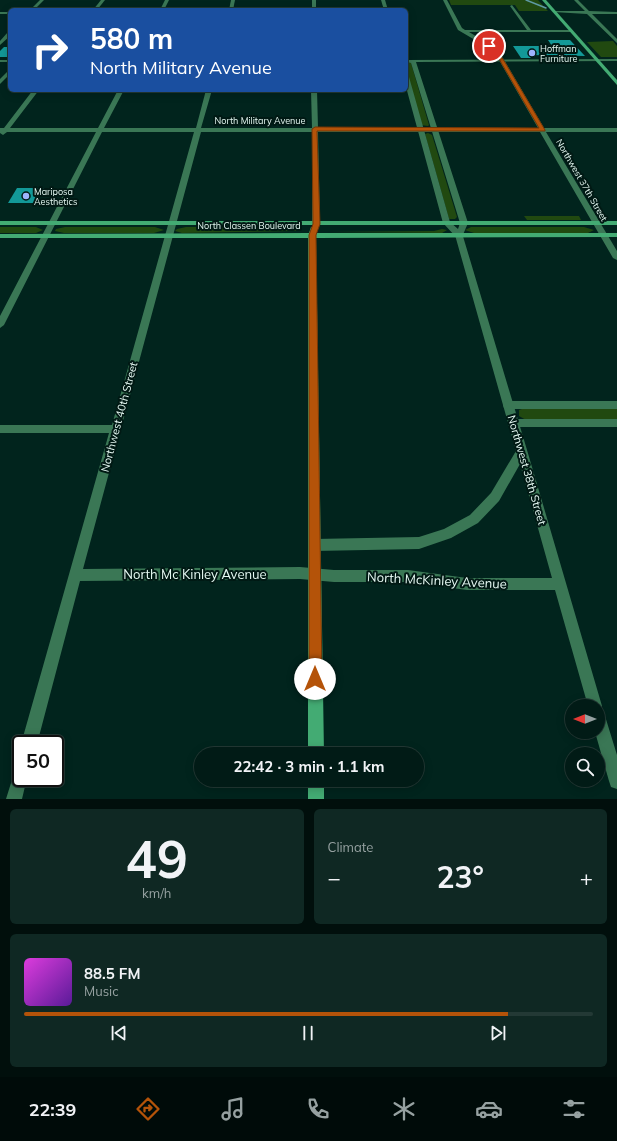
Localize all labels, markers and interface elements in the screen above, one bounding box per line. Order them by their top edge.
text: 580 m [90,21,173,56]
icon: right [24,24,76,76]
pin [472,29,506,63]
icon: arrive [478,35,500,57]
place label: Hoffman Furniture [540,43,577,64]
marker: Hoffman Furniture [527,48,537,58]
text: North Military Avenue [90,56,272,79]
street label: North Military Avenue [215,115,306,127]
street label: Northwest 37th Street [554,137,610,223]
place label: Mariposa Aesthetics [34,186,77,207]
marker: Mariposa Aesthetics [21,191,31,201]
street label: North Classen Boulevard [197,220,301,231]
street label: Northwest 40th Street [98,360,140,474]
street label: Northwest 38th Street [505,414,549,527]
street label: North Mc Kinley Avenue [123,566,267,582]
street label: North McKinley Avenue [367,568,507,592]
position arrow [294,658,336,700]
north arrow [565,699,605,739]
map controls [565,699,605,787]
speed limit sign: 50 [12,735,64,787]
button: search [565,747,605,787]
text: 22:42 · 3 min · 1.1 km [234,757,384,776]
text: 49 [126,826,188,891]
text: Climate [328,839,373,855]
text: 23° [437,858,484,896]
text: − [328,864,341,892]
text: + [580,864,593,892]
text: km/h [142,885,171,901]
text: 88.5 FM [84,964,140,983]
text: Music [84,983,119,999]
icon: previous [108,1022,130,1044]
icon: pause [297,1022,319,1044]
icon: next [487,1022,509,1044]
icon: directions [134,1095,162,1123]
icon: music [219,1095,247,1123]
icon: phone [304,1095,332,1123]
icon: climate [390,1095,418,1123]
icon: car [475,1095,503,1123]
icon: filters [560,1095,588,1123]
text: 22:39 [29,1098,76,1121]

